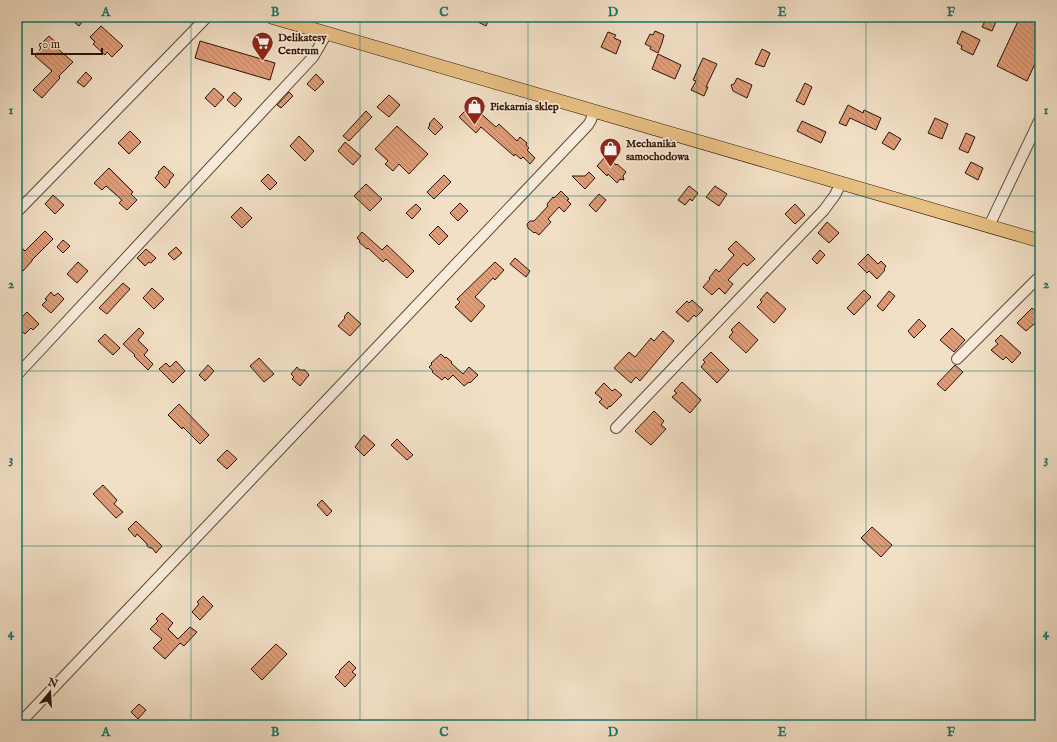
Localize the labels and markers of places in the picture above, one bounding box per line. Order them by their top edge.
supermarket icon: Delikatesy Centrum [249,30,275,63]
place label: Delikatesy Centrum [278,31,327,58]
shop icon: Piekarnia sklep [462,93,488,126]
place label: Piekarnia sklep [490,100,559,114]
shop icon: Mechanika samochodowa [598,136,624,169]
place label: Mechanika samochodowa [626,137,689,164]

